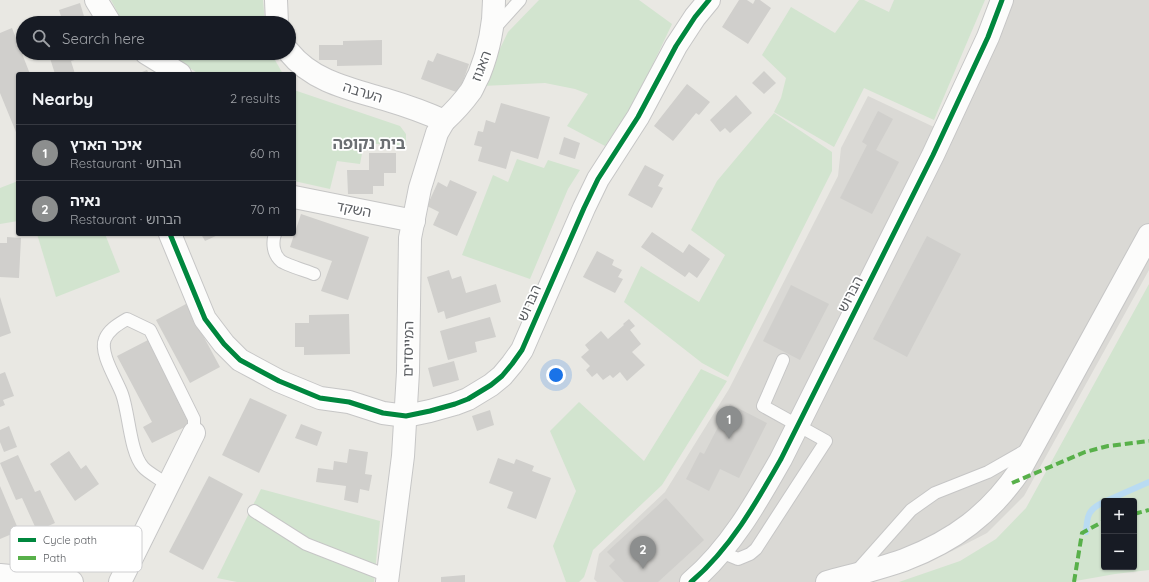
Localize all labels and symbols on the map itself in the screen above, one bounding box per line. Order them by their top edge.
street label: האגוז [467,48,495,84]
street label: הערבה [341,77,385,107]
district label: בית נקופה [332,133,406,153]
street label: השקד [335,197,373,221]
street label: הברוש [833,273,867,315]
street label: הברוש [513,282,545,324]
street label: המייסדים [399,321,417,377]
your location [546,365,566,385]
pin: 1 [716,406,742,439]
legend [10,526,142,572]
text: Cycle path [43,533,97,547]
pin: 2 [630,536,656,569]
text: Path [43,551,66,565]

